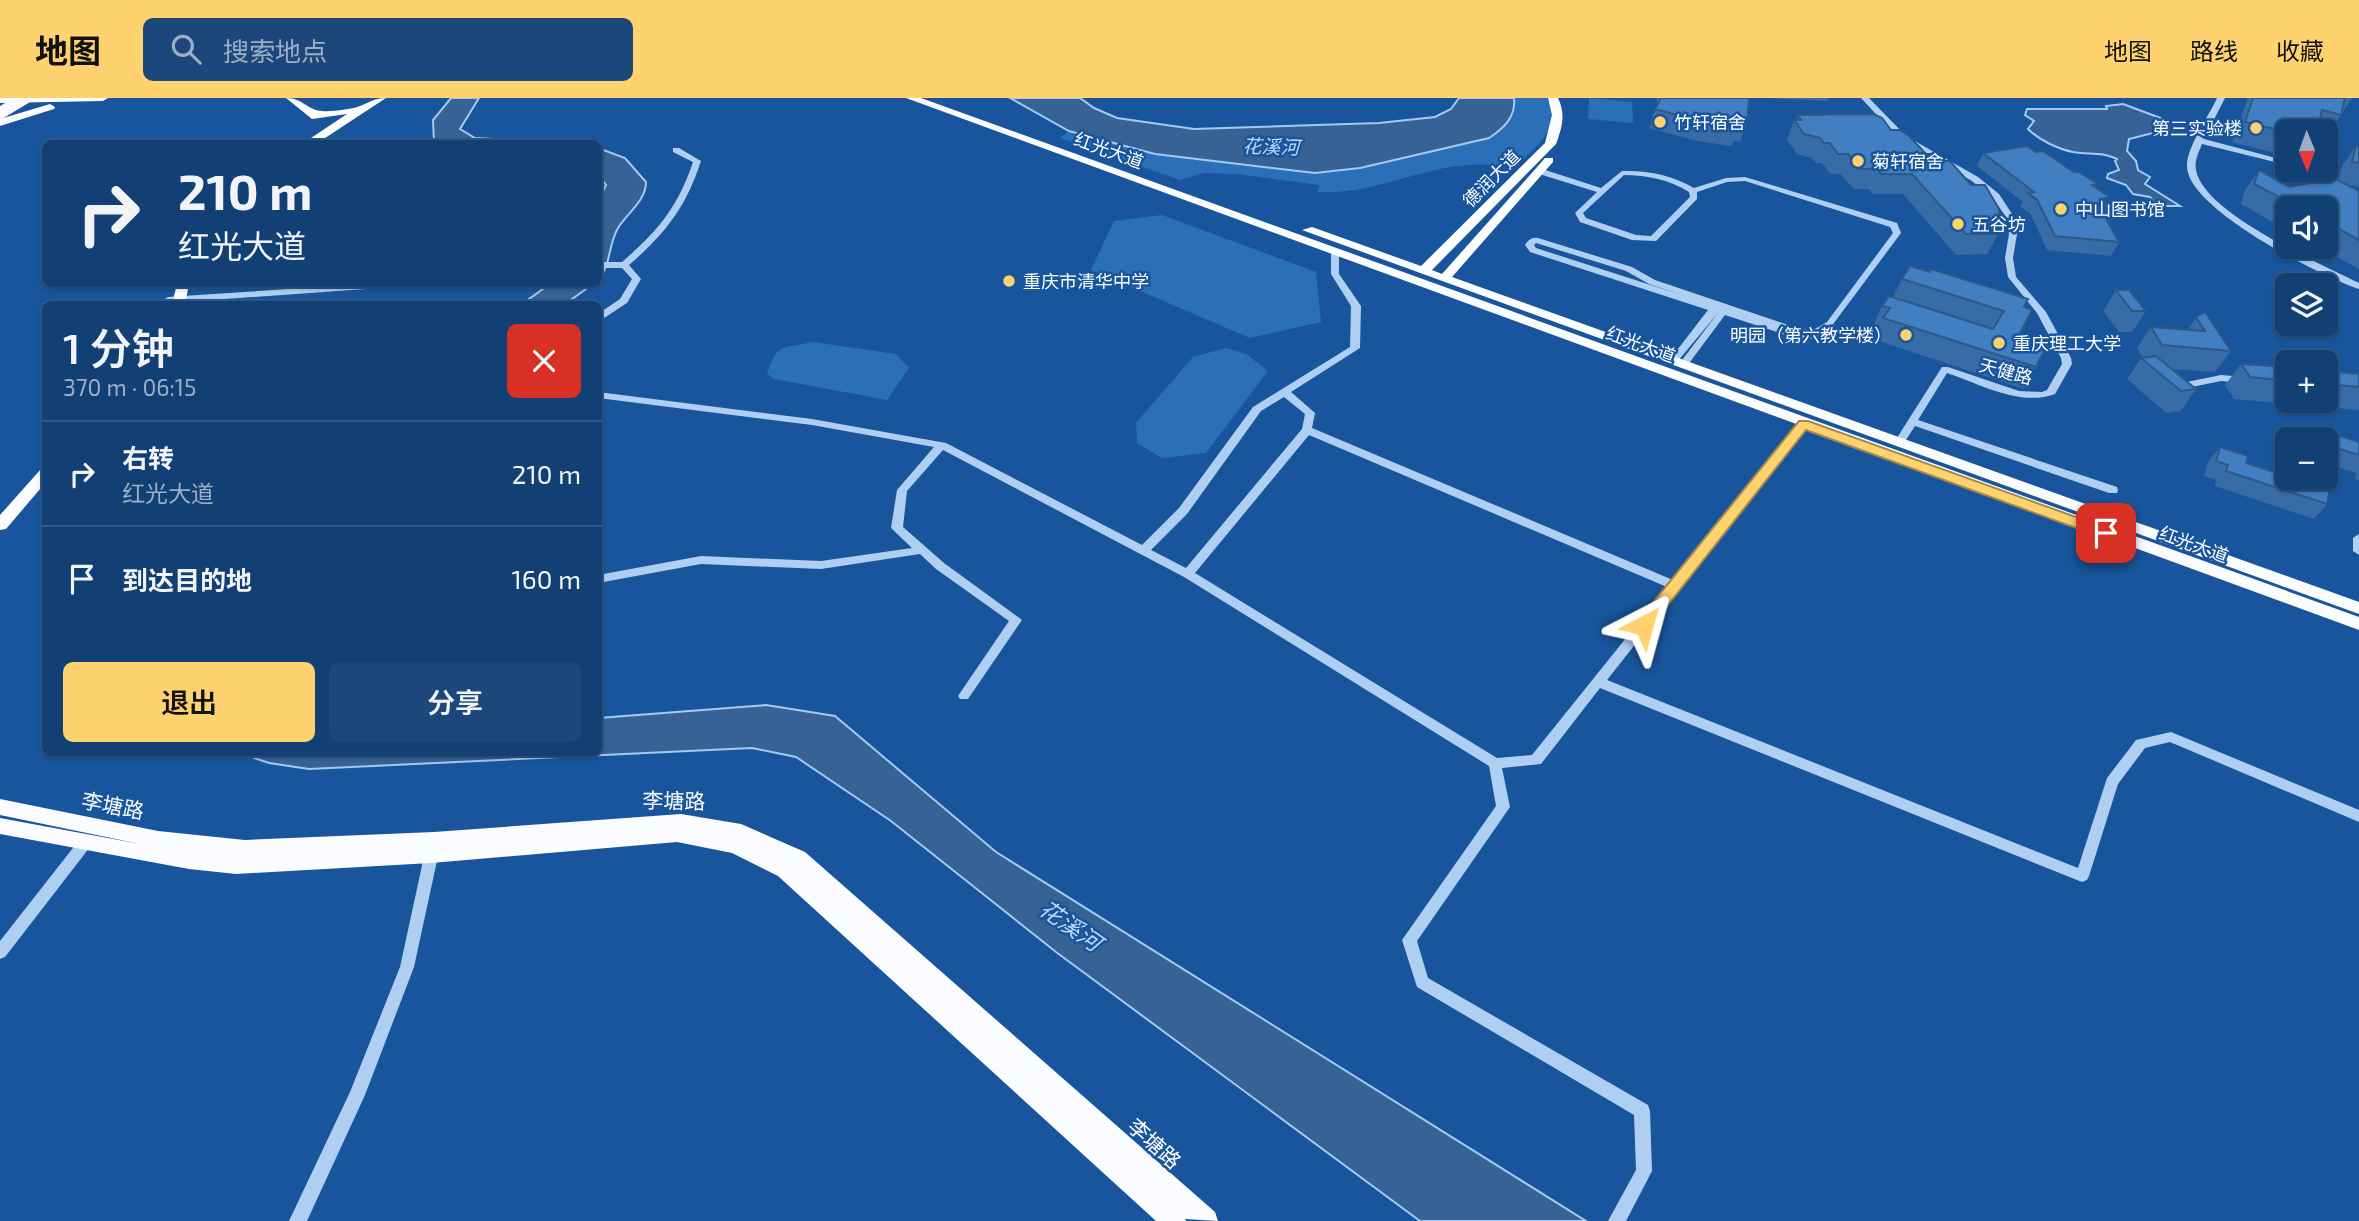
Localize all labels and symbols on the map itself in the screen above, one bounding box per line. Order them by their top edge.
place label: 竹轩宿舍 [1674,111,1746,133]
marker: 竹轩宿舍 [1652,114,1668,130]
place label: 第三实验楼 [2152,117,2242,139]
north arrow [2275,119,2338,182]
marker: 第三实验楼 [2248,120,2264,136]
street label: 红光大道 [1071,127,1147,173]
water label: 花溪河 [1242,134,1304,159]
street label: 德润大道 [1458,145,1524,211]
place label: 菊轩宿舍 [1872,150,1944,172]
marker: 菊轩宿舍 [1850,153,1866,169]
place label: 中山图书馆 [2075,198,2165,220]
marker: 中山图书馆 [2053,201,2069,217]
place label: 五谷坊 [1972,213,2026,235]
marker: 五谷坊 [1950,216,1966,232]
place label: 重庆市清华中学 [1023,270,1149,292]
marker: 重庆市清华中学 [1001,273,1017,289]
street label: 红光大道 [1603,321,1679,367]
place label: 明园（第六教学楼） [1730,324,1892,346]
marker: 明园（第六教学楼） [1898,327,1914,343]
place label: 重庆理工大学 [2013,332,2121,354]
marker: 重庆理工大学 [1991,335,2007,351]
street label: 天健路 [1977,353,2035,389]
pin [2076,503,2136,563]
street label: 红光大道 [2156,521,2232,567]
position arrow [1607,588,1681,662]
street label: 李塘路 [80,787,146,823]
street label: 李塘路 [642,787,706,813]
water label: 花溪河 [1035,894,1111,959]
street label: 李塘路 [1123,1113,1187,1173]

